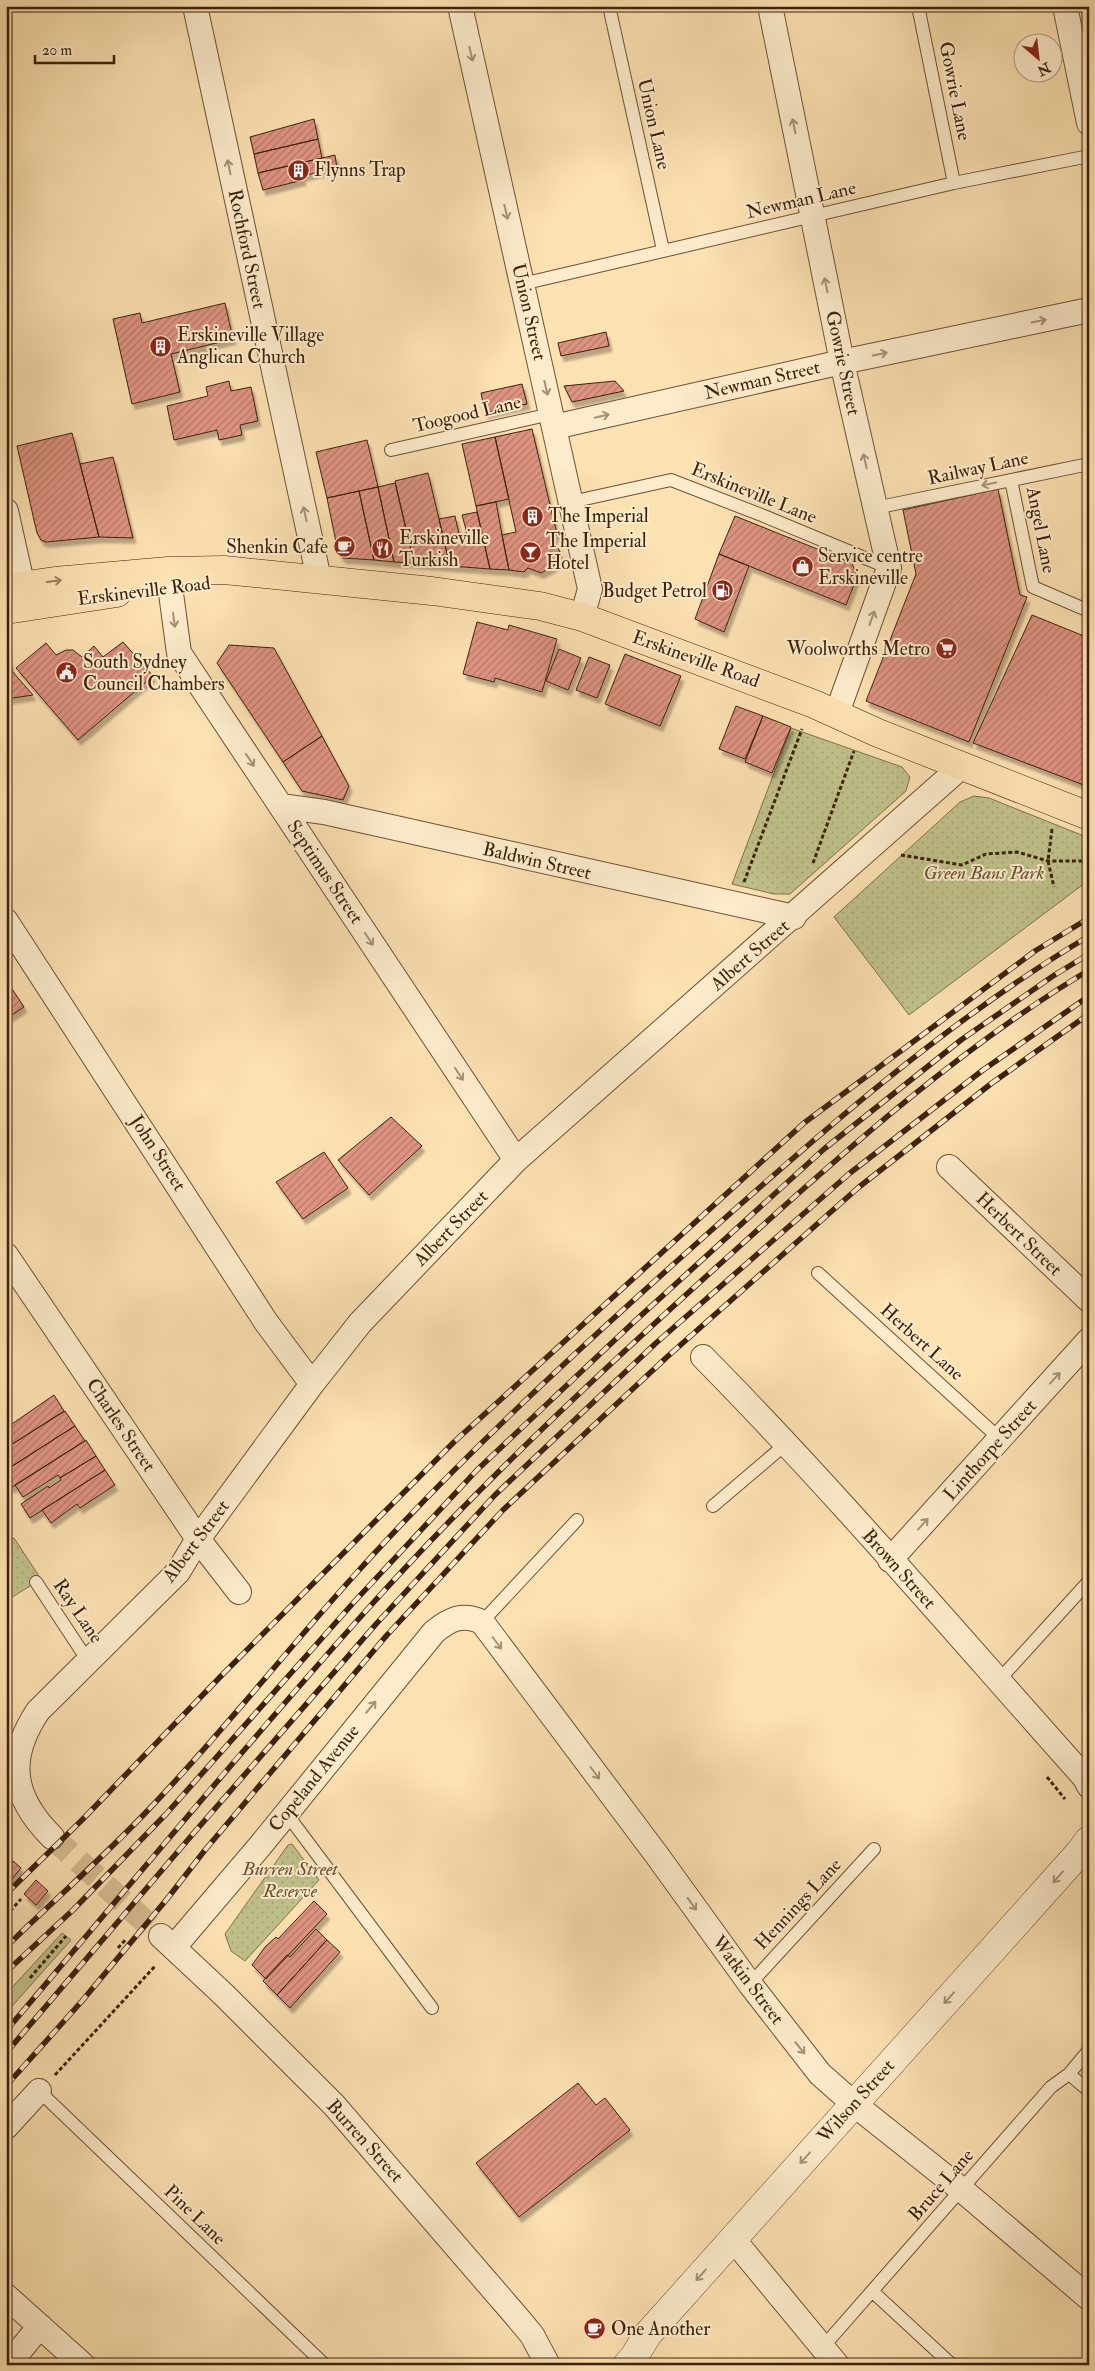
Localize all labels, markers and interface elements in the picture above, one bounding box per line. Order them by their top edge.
scale bar [35,32,114,64]
north arrow [1012,32,1062,82]
street label: Gowrie Lane [934,40,976,142]
text: 20 m [42,41,72,60]
one-way arrow [467,45,476,61]
text: N [1034,58,1054,80]
street label: Union Lane [632,76,676,172]
one-way arrow [789,119,799,135]
building icon: Flynns Trap [286,158,310,182]
place label: Flynns Trap [314,158,406,183]
one-way arrow [224,160,234,176]
street label: Newman Lane [744,176,858,224]
street label: Rochford Street [223,187,271,311]
one-way arrow [502,204,512,220]
street label: Union Street [506,261,552,363]
one-way arrow [821,278,831,294]
street label: Gowrie Street [820,308,866,418]
one-way arrow [1030,316,1046,325]
place label: Erskineville Village Anglican Church [176,323,324,369]
building icon: Erskineville Village Anglican Church [149,334,173,358]
one-way arrow [871,349,887,358]
street label: Newman Street [702,355,822,405]
one-way arrow [542,380,551,396]
street label: Toogood Lane [411,390,523,438]
one-way arrow [593,411,609,420]
street label: Railway Lane [926,446,1031,490]
one-way arrow [860,454,869,470]
street label: Erskineville Lane [688,457,820,529]
one-way arrow [982,480,998,489]
street label: Angel Lane [1021,484,1061,575]
building icon: The Imperial [520,504,544,528]
place label: The Imperial [548,504,649,529]
one-way arrow [300,507,309,523]
place label: Erskineville Turkish [399,526,489,572]
place label: The Imperial Hotel [546,529,647,575]
place label: Shenkin Cafe [226,535,328,559]
cafe icon: Shenkin Cafe [332,535,356,559]
restaurant icon: Erskineville Turkish [371,537,395,561]
bar icon: The Imperial Hotel [518,540,542,564]
place label: Service centre Erskineville [818,544,923,590]
shop icon: Service centre Erskineville [790,555,814,579]
street label: Erskineville Road [76,571,212,611]
one-way arrow [46,576,62,586]
place label: Budget Petrol [602,579,707,603]
fuel station icon: Budget Petrol [711,579,735,603]
one-way arrow [169,611,179,627]
one-way arrow [868,611,877,626]
street label: Erskineville Road [629,625,764,693]
place label: Woolworths Metro [786,637,930,661]
supermarket icon: Woolworths Metro [934,637,958,661]
place label: South Sydney Council Chambers [83,650,224,696]
public building icon: South Sydney Council Chambers [55,661,79,685]
one-way arrow [245,753,255,767]
street label: Septimus Street [281,816,369,929]
street label: Baldwin Street [480,837,594,885]
park label: Green Bans Park [924,861,1045,885]
street label: Albert Street [705,914,795,997]
one-way arrow [364,932,374,946]
one-way arrow [454,1067,464,1081]
street label: John Street [124,1110,191,1196]
street label: Albert Street [408,1185,493,1272]
street label: Herbert Street [971,1187,1067,1281]
street label: Herbert Lane [875,1298,969,1386]
one-way arrow [1049,1371,1061,1384]
street label: Charles Street [81,1374,161,1476]
street label: Linthorpe Street [938,1394,1043,1506]
street label: Albert Street [157,1495,235,1588]
one-way arrow [917,1518,929,1531]
street label: Brown Street [857,1524,941,1614]
street label: Ray Lane [48,1574,108,1648]
one-way arrow [492,1636,503,1649]
one-way arrow [365,1701,376,1714]
street label: Copeland Avenue [263,1719,365,1837]
one-way arrow [590,1766,600,1780]
street label: Hennings Lane [749,1853,847,1955]
park label: Burren Street Reserve [241,1857,339,1903]
one-way arrow [1052,1871,1063,1884]
one-way arrow [687,1897,697,1911]
street label: Watkin Street [706,1930,789,2029]
one-way arrow [943,1992,955,2005]
one-way arrow [794,2041,805,2054]
street label: Wilson Street [811,2054,900,2149]
street label: Burren Street [321,2094,409,2188]
street label: Bruce Lane [903,2144,979,2226]
one-way arrow [799,2151,811,2164]
street label: Pine Lane [159,2180,231,2250]
one-way arrow [695,2268,706,2281]
cafe icon: One Another [583,2317,607,2341]
place label: One Another [611,2317,710,2341]

